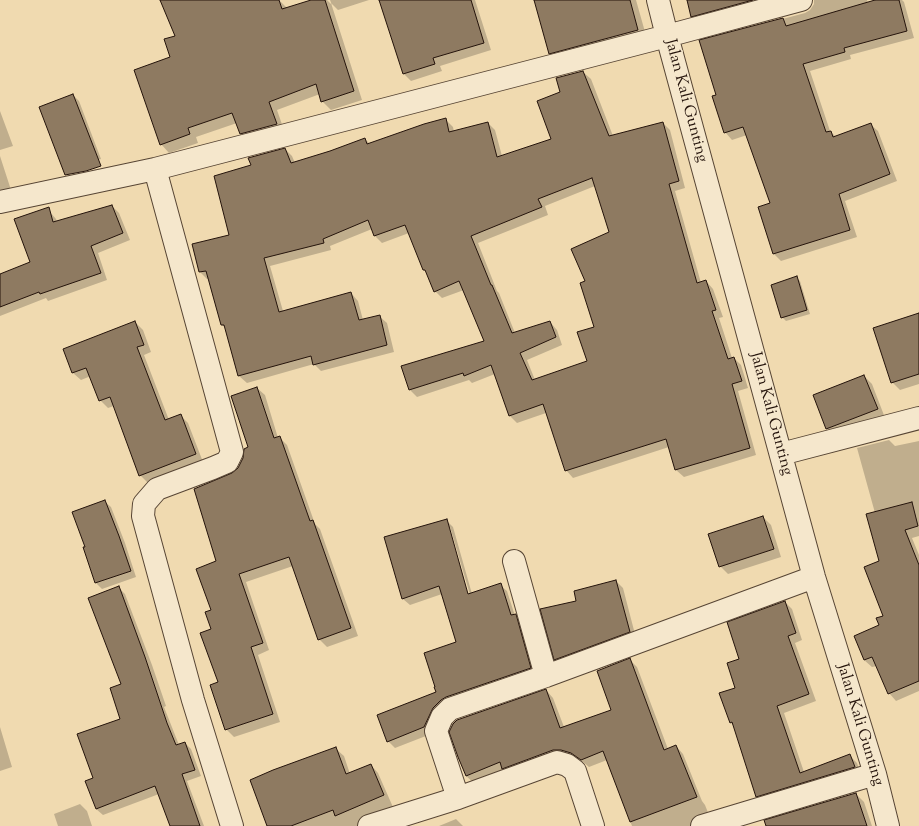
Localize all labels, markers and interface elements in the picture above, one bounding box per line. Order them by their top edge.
street label: Jalan Kali Gunting [659,37,711,165]
street label: Jalan Kali Gunting [744,350,796,478]
street label: Jalan Kali Gunting [831,662,887,788]

